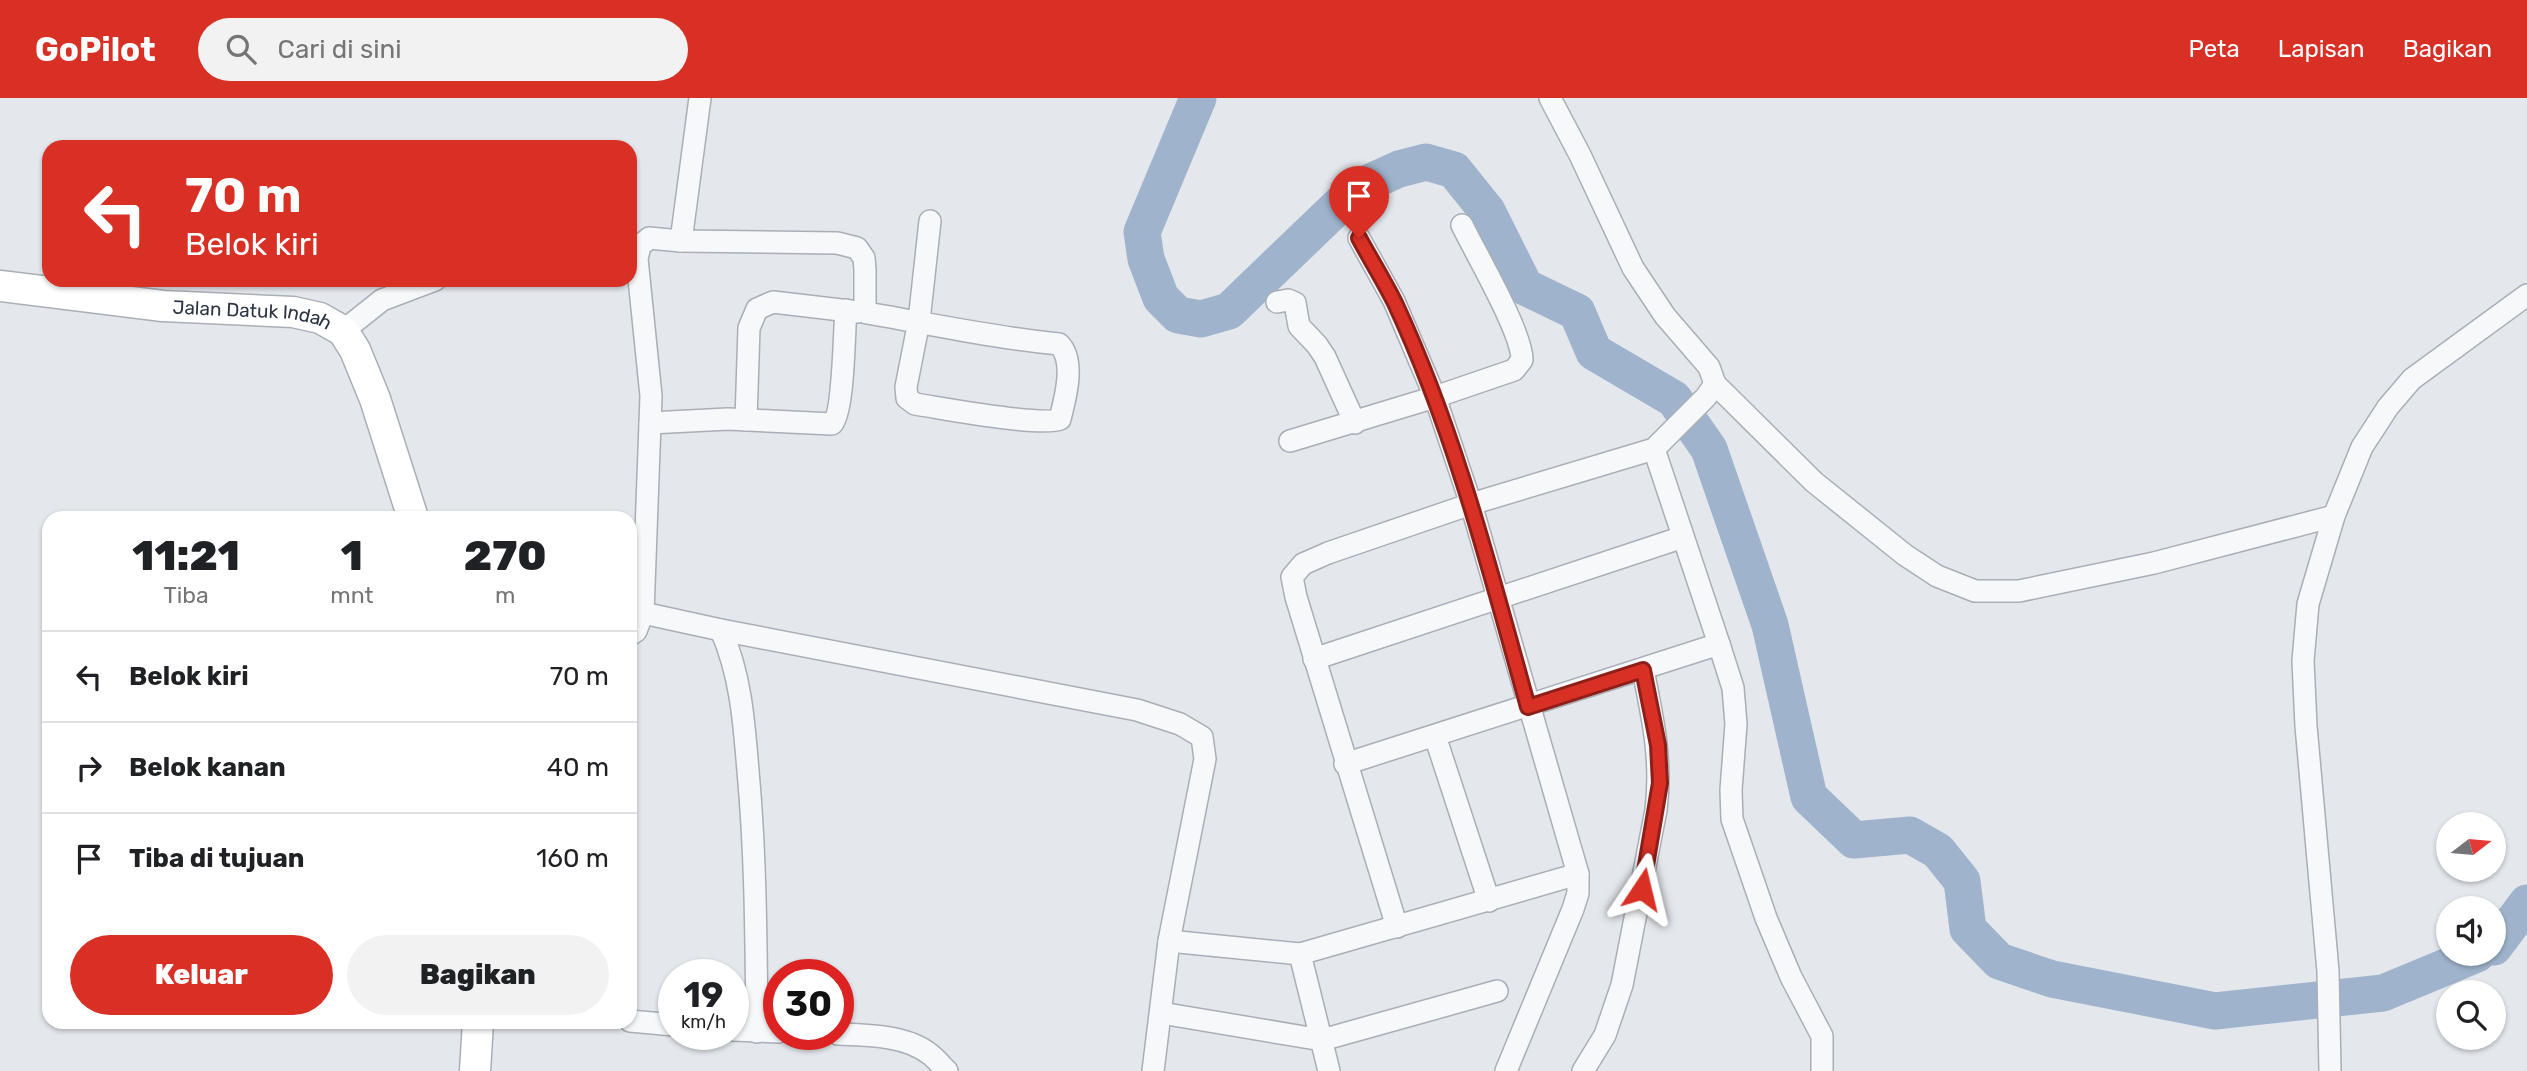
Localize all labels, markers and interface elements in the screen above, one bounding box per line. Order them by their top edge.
search box [198,18,688,81]
text: GoPilot [35,30,156,69]
icon: search [222,30,260,68]
text: Cari di sini [278,34,402,65]
text: Peta [2188,35,2240,63]
text: Lapisan [2278,35,2365,63]
text: Bagikan [2403,35,2492,63]
text: 70 m [185,166,302,224]
pin [1329,166,1389,238]
icon: left [70,168,161,259]
icon: arrive [1340,177,1378,215]
text: Belok kiri [185,225,319,263]
street label: Jalan Datuk Indah [172,295,336,334]
text: 11:21 [132,531,240,581]
text: 1 [341,531,363,581]
text: 270 [464,531,547,581]
text: Tiba [164,581,209,609]
text: mnt [330,581,373,609]
text: m [495,581,515,609]
icon: left [70,658,108,696]
text: Belok kiri [129,661,249,692]
text: 70 m [550,661,609,692]
icon: right [70,749,108,787]
text: Belok kanan [129,752,286,783]
text: 40 m [547,752,609,783]
north arrow [2436,812,2506,882]
map controls [2436,812,2506,1050]
icon: arrive [70,840,108,878]
text: Tiba di tujuan [129,843,304,874]
text: 160 m [536,843,609,874]
position arrow [1605,852,1679,926]
button: sound [2436,896,2506,966]
button: Keluar [70,935,333,1015]
button: Bagikan [347,935,609,1015]
speed limit sign: 30 [763,959,854,1050]
text: 19 [684,974,723,1016]
button: search [2436,980,2506,1050]
text: km/h [681,1011,726,1033]

